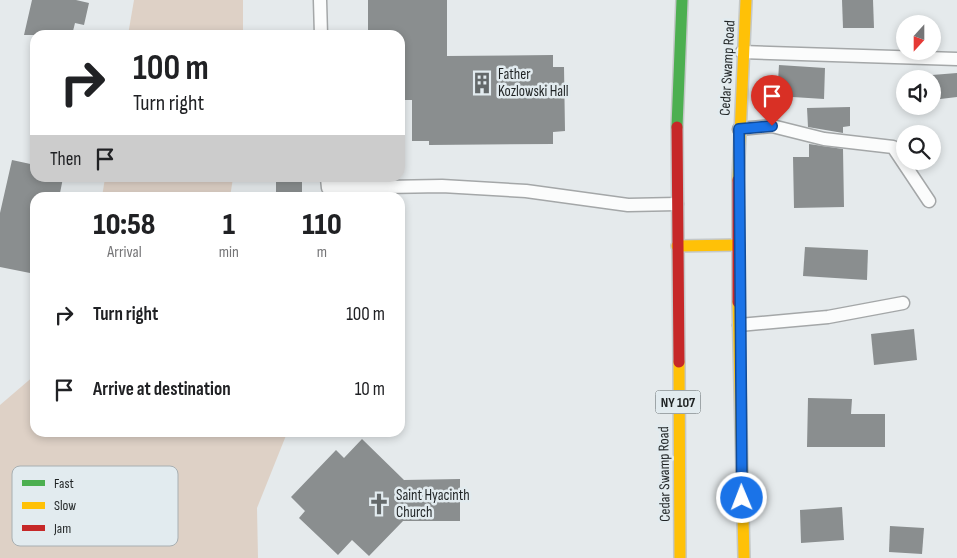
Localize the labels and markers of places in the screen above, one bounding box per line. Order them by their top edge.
place label: Father Kozlowski Hall [498,65,569,101]
building icon: Father Kozlowski Hall [469,70,495,96]
pin [751,75,793,126]
place label: Saint Hyacinth Church [396,486,470,522]
church icon: Saint Hyacinth Church [366,491,392,517]

